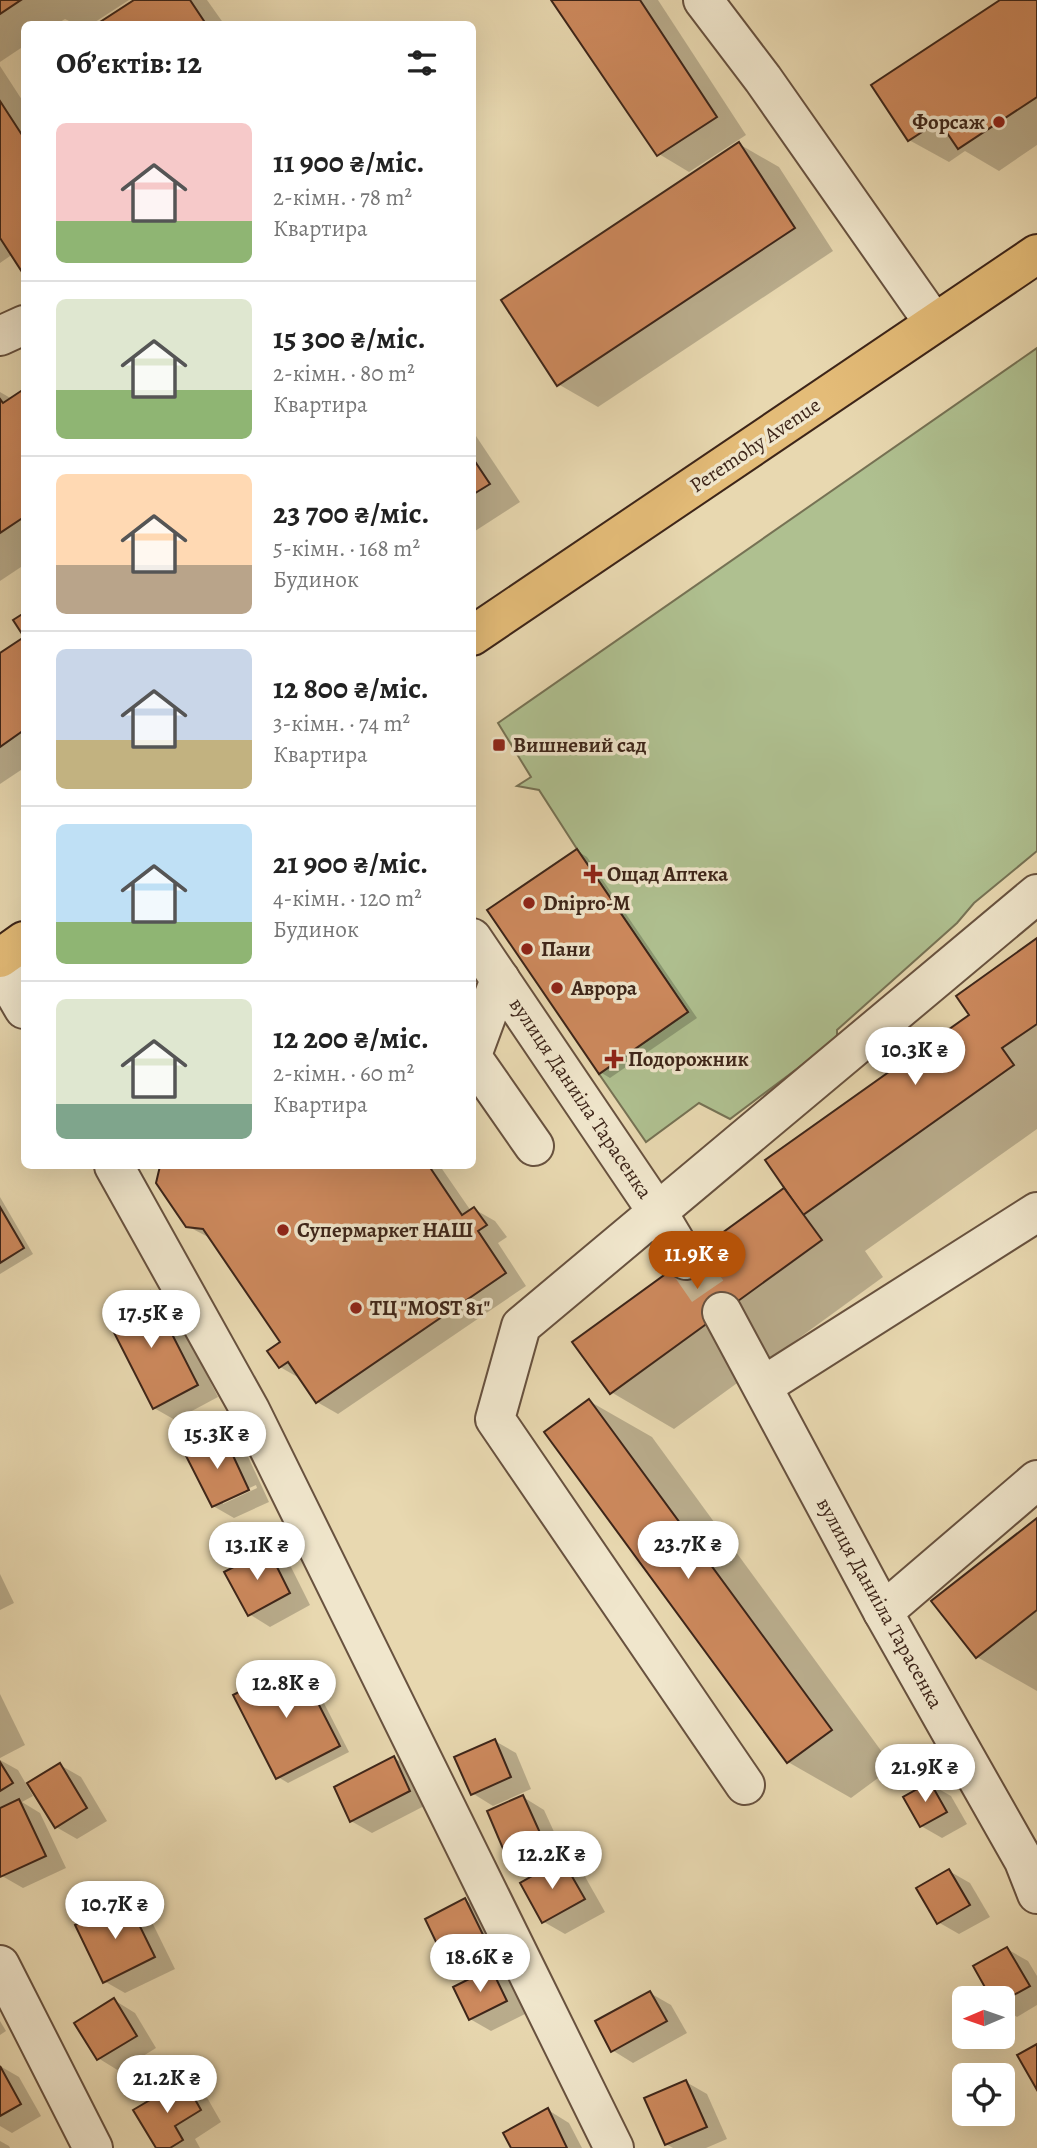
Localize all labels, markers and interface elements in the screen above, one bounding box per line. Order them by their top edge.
text: Об’єктів: 12 [56,43,202,83]
icon: filters [403,44,441,82]
place label: Форсаж [912,108,985,136]
marker: Форсаж [991,114,1007,130]
text: 11 900 ₴/міс. [273,142,425,182]
icon: home [112,151,196,235]
text: 2-кімн. · 78 m² [273,182,412,213]
text: Квартира [273,213,368,244]
text: 15 300 ₴/міс. [273,318,426,358]
icon: home [112,327,196,411]
text: 2-кімн. · 80 m² [273,358,415,389]
text: Квартира [273,389,368,420]
street label: Peremohy Avenue [684,391,826,499]
text: 23 700 ₴/міс. [273,493,429,533]
icon: home [112,502,196,586]
text: 5-кімн. · 168 m² [273,533,420,564]
text: Будинок [273,564,359,595]
text: 12 800 ₴/міс. [273,668,429,708]
icon: home [112,677,196,761]
text: 3-кімн. · 74 m² [273,708,410,739]
place label: Вишневий сад [513,731,647,759]
marker: Вишневий сад [491,737,507,753]
text: Квартира [273,739,368,770]
text: 21 900 ₴/міс. [273,843,428,883]
icon: home [112,852,196,936]
place label: Ощад Аптека [607,860,728,888]
marker: Ощад Аптека [585,866,601,882]
text: 4-кімн. · 120 m² [273,883,422,914]
place label: Dnipro-M [543,889,631,917]
marker: Dnipro-M [521,895,537,911]
text: Будинок [273,914,359,945]
place label: Пани [541,935,591,963]
marker: Пани [519,941,535,957]
place label: Аврора [570,974,637,1002]
marker: Аврора [549,980,565,996]
street label: вулиця Даниіла Тарасенка [503,992,659,1205]
text: 12 200 ₴/міс. [273,1018,429,1058]
icon: home [112,1027,196,1111]
pin: 10.3K ₴ [850,1028,980,1087]
text: 10.3K ₴ [881,1034,949,1065]
place label: Подорожник [628,1045,749,1073]
marker: Подорожник [606,1051,622,1067]
text: 2-кімн. · 60 m² [273,1058,414,1089]
text: Квартира [273,1089,368,1120]
place label: Супермаркет НАШ [297,1216,473,1244]
marker: Супермаркет НАШ [275,1222,291,1238]
pin: 11.9K ₴ [632,1232,762,1291]
text: 11.9K ₴ [665,1238,729,1269]
pin: 17.5K ₴ [86,1290,216,1350]
place label: ТЦ "MOST 81" [370,1294,490,1322]
text: 17.5K ₴ [118,1297,184,1328]
marker: ТЦ "MOST 81" [348,1300,364,1316]
pin: 15.3K ₴ [152,1412,282,1471]
text: 15.3K ₴ [184,1418,250,1449]
street label: вулиця Даниіла Тарасенка [810,1492,950,1714]
pin: 13.1K ₴ [192,1522,322,1582]
pin: 23.7K ₴ [623,1522,753,1581]
text: 23.7K ₴ [654,1528,722,1559]
text: 13.1K ₴ [225,1529,289,1560]
pin: 12.8K ₴ [221,1660,351,1720]
text: 12.8K ₴ [252,1667,320,1698]
pin: 21.9K ₴ [860,1744,990,1804]
text: 21.9K ₴ [891,1751,959,1782]
pin: 12.2K ₴ [487,1832,617,1891]
text: 12.2K ₴ [518,1838,586,1869]
pin: 10.7K ₴ [50,1882,180,1941]
text: 10.7K ₴ [81,1888,149,1919]
pin: 18.6K ₴ [415,1934,545,1994]
text: 18.6K ₴ [446,1941,514,1972]
north arrow [952,1986,1015,2049]
map controls [952,1986,1015,2126]
pin: 21.2K ₴ [102,2056,232,2115]
text: 21.2K ₴ [133,2062,201,2093]
button: locate [952,2063,1015,2126]

